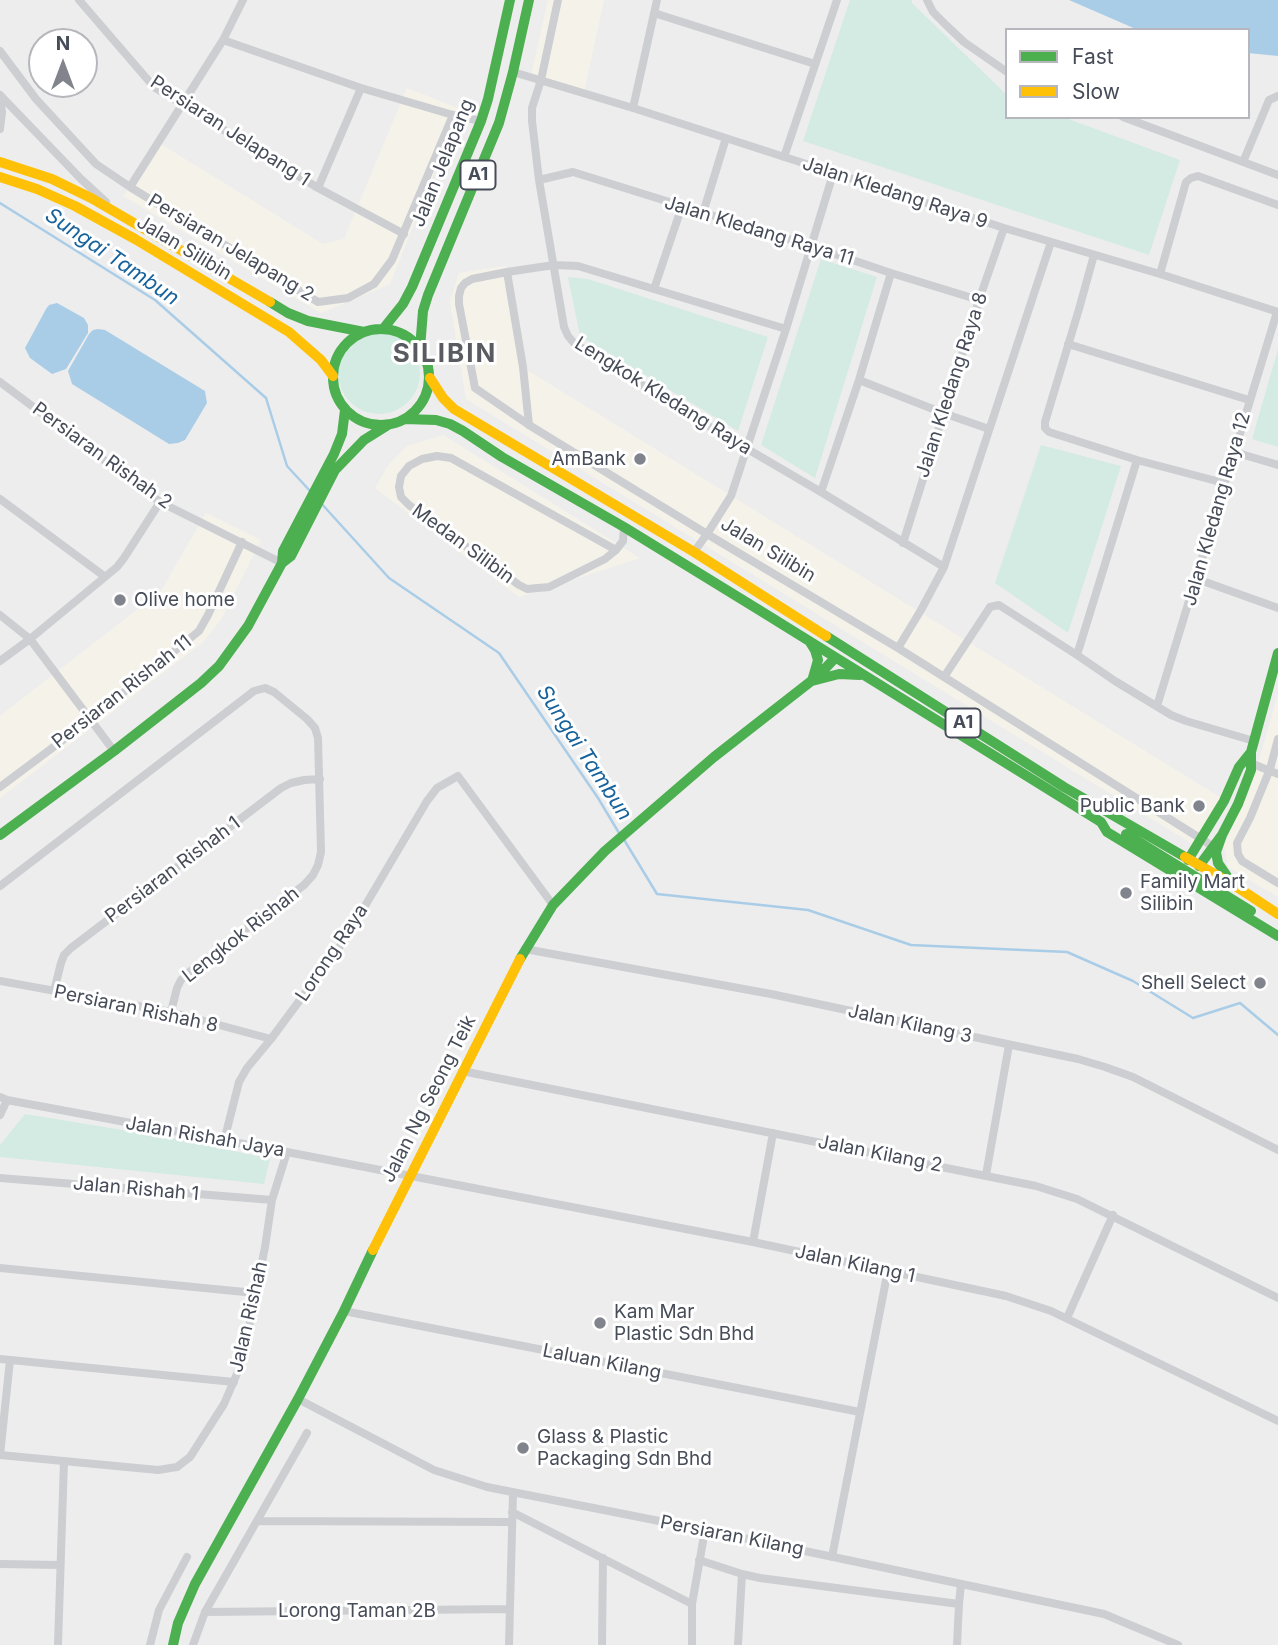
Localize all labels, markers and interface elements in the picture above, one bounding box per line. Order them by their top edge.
north arrow [28,28,98,98]
legend [1005,28,1250,119]
text: N [56,32,70,55]
text: Fast [1072,44,1114,69]
street label: Persiaran Jelapang 1 [146,71,314,191]
text: Slow [1072,79,1120,104]
street label: Jalan Jelapang [407,96,479,230]
street label: Jalan Kledang Raya 9 [800,152,990,234]
road number: A1 [461,160,496,190]
street label: Persiaran Jelapang 2 [144,189,318,307]
street label: Jalan Kledang Raya 11 [662,191,856,271]
water label: Sungai Tambun [40,203,184,311]
street label: Jalan Silibin [132,211,236,285]
street label: Jalan Kledang Raya 8 [911,290,993,480]
street label: Lengkok Kledang Raya [570,332,756,460]
district label: SILIBIN [394,338,496,370]
street label: Persiaran Rishah 2 [28,398,176,514]
street label: Jalan Kledang Raya 12 [1178,409,1256,609]
place label: AmBank [551,448,626,470]
marker: AmBank [632,451,648,467]
street label: Medan Silibin [408,499,518,589]
street label: Jalan Silibin [716,513,820,587]
place label: Olive home [134,589,235,611]
marker: Olive home [112,592,128,608]
street label: Persiaran Rishah 11 [48,630,196,754]
water label: Sungai Tambun [531,681,637,825]
road number: A1 [946,708,981,738]
place label: Public Bank [1080,795,1185,817]
marker: Public Bank [1191,798,1207,814]
street label: Persiaran Rishah 1 [101,812,245,928]
place label: Family Mart Silibin [1140,871,1245,915]
street label: Lengkok Rishah [178,882,304,988]
marker: Family Mart Silibin [1118,885,1134,901]
street label: Lorong Raya [291,900,373,1006]
place label: Shell Select [1141,972,1246,994]
marker: Shell Select [1252,975,1268,991]
street label: Persiaran Rishah 8 [52,980,220,1038]
street label: Jalan Kilang 3 [846,1000,974,1048]
street label: Jalan Ng Seong Teik [377,1012,481,1186]
street label: Jalan Rishah Jaya [124,1112,286,1162]
street label: Jalan Kilang 2 [816,1131,944,1177]
street label: Jalan Rishah 1 [72,1172,200,1206]
street label: Jalan Kilang 1 [793,1240,917,1288]
street label: Jalan Rishah [225,1259,273,1375]
place label: Kam Mar Plastic Sdn Bhd [614,1301,754,1345]
marker: Kam Mar Plastic Sdn Bhd [592,1315,608,1331]
street label: Laluan Kilang [541,1339,663,1385]
place label: Glass & Plastic Packaging Sdn Bhd [537,1426,712,1470]
marker: Glass & Plastic Packaging Sdn Bhd [515,1440,531,1456]
street label: Persiaran Kilang [658,1511,806,1561]
street label: Lorong Taman 2B [278,1600,436,1622]

